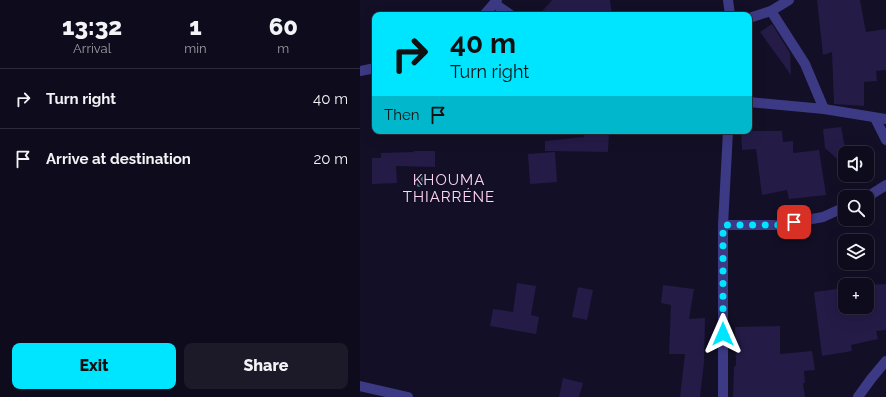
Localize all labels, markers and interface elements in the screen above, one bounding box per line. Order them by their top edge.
text: 13:32 [62,12,122,41]
text: 1 [189,12,202,41]
text: 60 [269,12,298,41]
text: 40 m [450,27,516,60]
icon: right [384,28,436,80]
text: Arrival [73,41,111,56]
text: min [184,41,207,56]
text: m [277,41,289,56]
text: Turn right [450,61,529,82]
icon: right [12,88,34,110]
text: Turn right [46,90,116,108]
text: 40 m [313,90,348,108]
icon: arrive [427,104,449,126]
text: Then [384,106,419,124]
map controls [838,146,874,314]
button: sound [838,146,874,182]
icon: arrive [12,148,34,170]
text: Arrive at destination [46,150,191,168]
text: 20 m [313,150,348,168]
district label: KHOUMA THIARRÉNE [403,171,495,206]
button: search [838,190,874,226]
pin [777,205,811,239]
icon: arrive [783,211,805,233]
button: layers [838,234,874,270]
button: + [838,278,874,314]
position arrow [702,313,744,355]
button: Exit [12,343,176,389]
button: Share [184,343,348,389]

